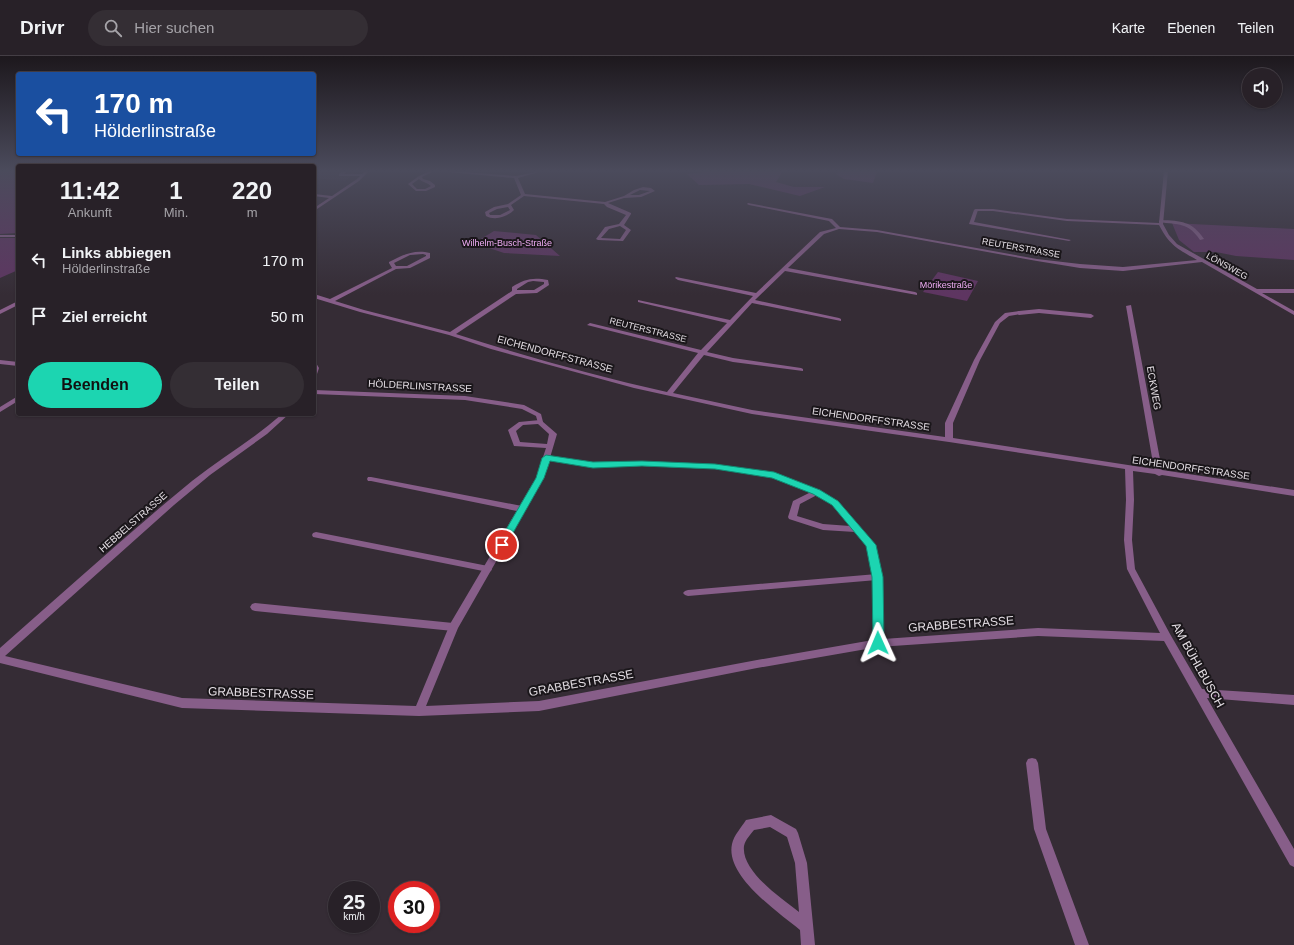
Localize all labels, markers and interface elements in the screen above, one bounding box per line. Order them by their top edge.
search box [88,10,368,46]
text: Drivr [20,17,64,38]
icon: search [102,17,124,39]
text: Hier suchen [134,19,214,36]
text: Karte [1112,20,1145,36]
text: Ebenen [1167,20,1215,36]
text: Teilen [1237,20,1274,36]
map controls [1242,68,1282,108]
button: sound [1242,68,1282,108]
icon: left [28,88,80,140]
text: 170 m [94,88,173,119]
text: Hölderlinstraße [94,121,216,141]
text: 11:42 [60,177,120,204]
text: 1 [169,177,183,204]
text: 220 [232,177,272,204]
text: Ankunft [68,205,112,220]
text: Min. [164,205,188,220]
text: m [247,205,258,220]
street label: REUTERSTRASSE [981,236,1061,260]
park label: Wilhelm-Busch-Straße [462,238,552,248]
text: Links abbiegen [62,244,171,261]
icon: left [28,249,50,271]
street label: LÖNSWEG [1204,250,1250,282]
text: 170 m [262,252,304,269]
text: Hölderlinstraße [62,261,150,276]
park label: Mörikestraße [920,280,972,290]
icon: arrive [28,305,50,327]
text: Ziel erreicht [62,308,147,325]
text: 50 m [271,308,304,325]
street label: REUTERSTRASSE [608,316,688,344]
street label: EICHENDORFFSTRASSE [496,333,614,375]
button: Beenden [28,362,162,408]
button: Teilen [170,362,304,408]
street label: ECKWEG [1145,365,1163,411]
street label: HÖLDERLINSTRASSE [368,378,473,394]
street label: EICHENDORFFSTRASSE [811,405,931,433]
street label: EICHENDORFFSTRASSE [1131,454,1251,482]
street label: HEBBELSTRASSE [97,489,169,554]
pin [485,528,519,562]
icon: arrive [491,534,513,556]
street label: GRABBESTRASSE [908,613,1014,635]
street label: AM BÜHLBUSCH [1169,620,1227,710]
position arrow [857,622,899,664]
street label: GRABBESTRASSE [528,667,634,699]
street label: GRABBESTRASSE [208,684,314,702]
speed limit sign: 30 [388,881,440,933]
text: 25 [343,891,365,913]
text: km/h [343,911,365,922]

